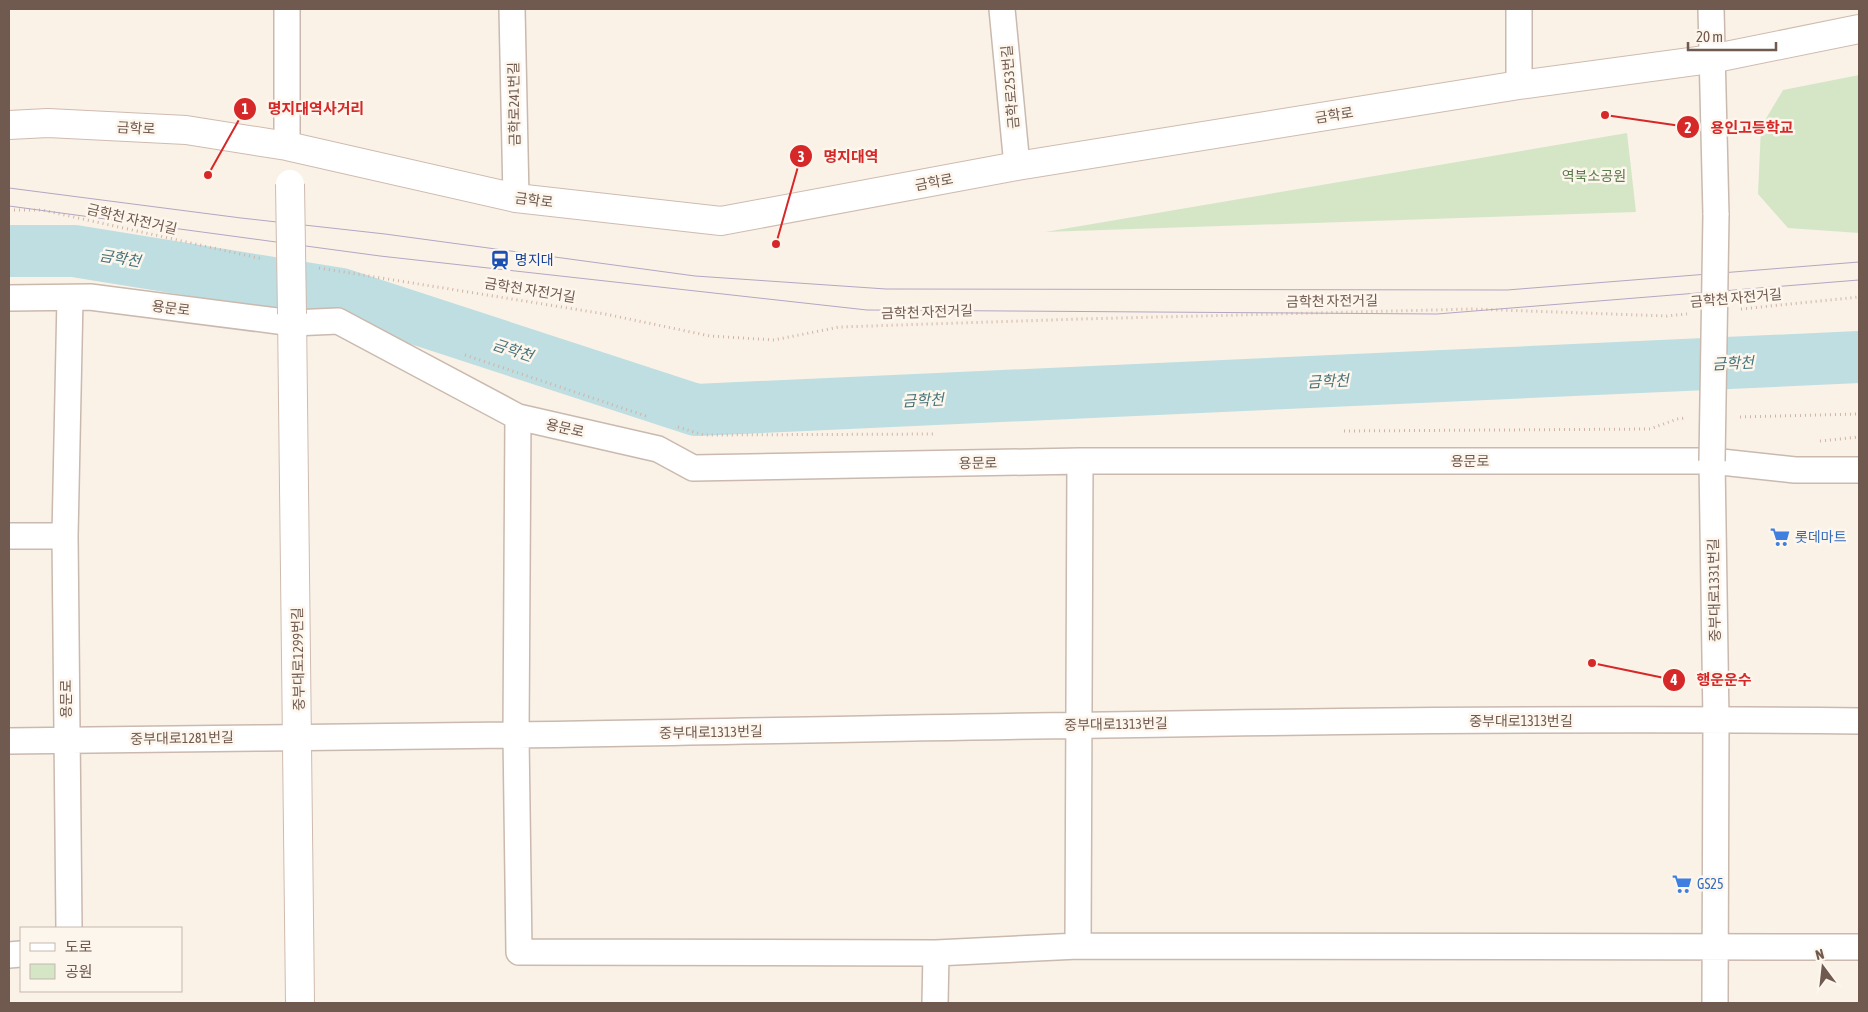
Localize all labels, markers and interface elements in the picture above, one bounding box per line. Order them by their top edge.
scale bar [1688,20,1776,52]
text: 20 m [1696,28,1723,45]
street label: 금학로253번길 [998,44,1022,130]
street label: 금학로241번길 [505,62,523,146]
callout: 명지대역사거리 [232,94,374,124]
text: 1 [241,100,249,117]
text: 명지대역사거리 [268,100,364,117]
street label: 금학로 [1314,104,1354,126]
callout: 용인고등학교 [1676,112,1804,142]
street label: 금학로 [116,119,156,137]
text: 2 [1684,119,1692,136]
text: 용인고등학교 [1711,119,1794,136]
callout: 명지대역 [788,141,889,171]
text: 3 [797,148,805,165]
text: 명지대역 [823,148,879,165]
park label: 역북소공원 [1562,168,1626,184]
street label: 금학로 [914,170,955,194]
street label: 금학로 [514,190,554,210]
street label: 금학천 자전거길 [85,201,179,237]
water label: 금학천 [98,246,144,270]
station icon: 명지대 [489,249,511,271]
place label: 명지대 [515,252,554,268]
street label: 금학천 자전거길 [483,275,577,305]
street label: 금학천 자전거길 [1689,286,1783,310]
street label: 금학천 자전거길 [1286,292,1378,310]
street label: 용문로 [151,298,191,318]
street label: 금학천 자전거길 [881,302,973,322]
water label: 금학천 [491,336,537,365]
water label: 금학천 [1712,353,1756,373]
water label: 금학천 [1307,371,1351,391]
water label: 금학천 [902,390,946,410]
street label: 용문로 [544,416,586,440]
street label: 용문로 [1451,453,1489,469]
street label: 용문로 [959,455,998,471]
supermarket icon: 롯데마트 [1769,526,1791,548]
place label: 롯데마트 [1795,529,1847,545]
street label: 중부대로1331번길 [1705,538,1723,642]
street label: 중부대로1299번길 [289,607,307,711]
callout: 행운운수 [1662,665,1762,695]
text: 4 [1669,671,1678,688]
text: 행운운수 [1696,671,1752,688]
street label: 용문로 [58,680,74,718]
street label: 중부대로1313번길 [1469,713,1573,729]
street label: 중부대로1313번길 [1064,715,1168,733]
street label: 중부대로1313번길 [659,723,763,741]
street label: 중부대로1281번길 [130,729,234,747]
supermarket icon: GS25 [1671,873,1693,895]
place label: GS25 [1697,876,1723,892]
legend [20,927,182,992]
text: 도로 [65,938,93,955]
north arrow [1798,942,1848,992]
text: N [1814,946,1826,963]
text: 공원 [65,963,93,980]

